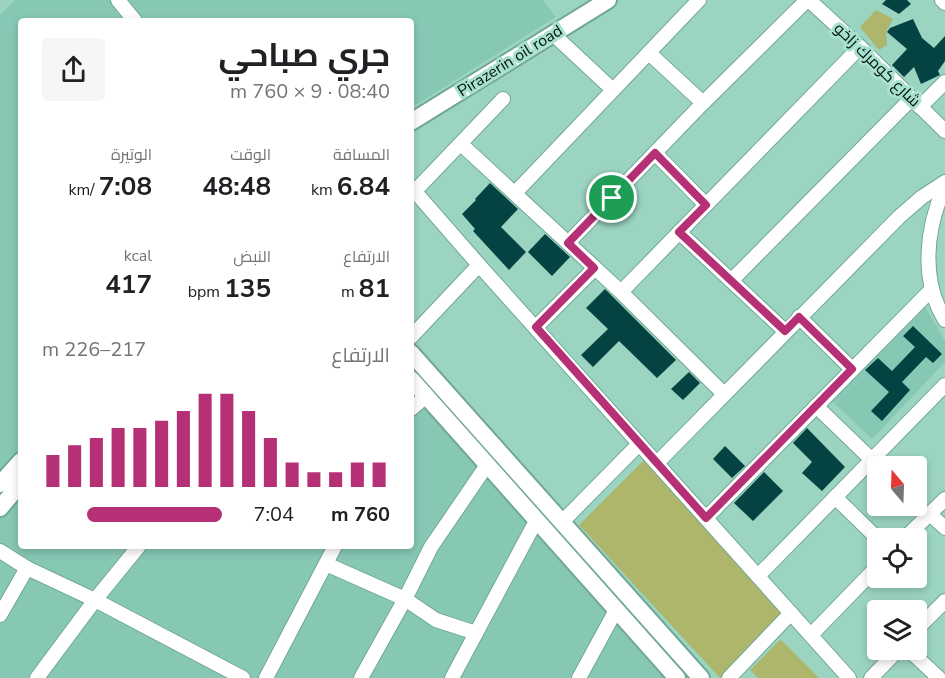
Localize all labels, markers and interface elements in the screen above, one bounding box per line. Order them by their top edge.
street label: شارع كومرك زاخو [829,18,925,112]
street label: Pirazerin oil road [453,20,567,102]
text: جري صباحي [218,33,390,78]
button: share [42,38,105,101]
text: 08:40 · 9 × 760 m [230,78,390,105]
text: الوتيرة [111,144,152,166]
text: الوقت [230,144,271,166]
text: المسافة [333,144,390,166]
text: 7:08 [99,169,152,204]
text: 48:48 [202,169,271,204]
text: 6.84 [337,169,390,204]
pin [586,172,637,223]
text: /km [68,179,99,201]
text: km [311,179,337,201]
icon: arrive [595,181,628,214]
text: kcal [124,245,152,267]
text: النبض [233,246,271,268]
text: الارتفاع [343,246,390,268]
text: 417 [105,267,152,302]
text: 135 [224,271,271,306]
text: 81 [359,271,390,306]
text: bpm [188,281,224,303]
text: m [341,281,359,303]
text: 217–226 m [42,336,146,363]
text: الارتفاع [331,342,390,369]
north arrow [867,456,927,516]
map controls [867,456,927,660]
text: 7:04 [253,501,294,528]
text: 760 m [331,501,390,528]
button: locate [867,528,927,588]
button: layers [867,600,927,660]

